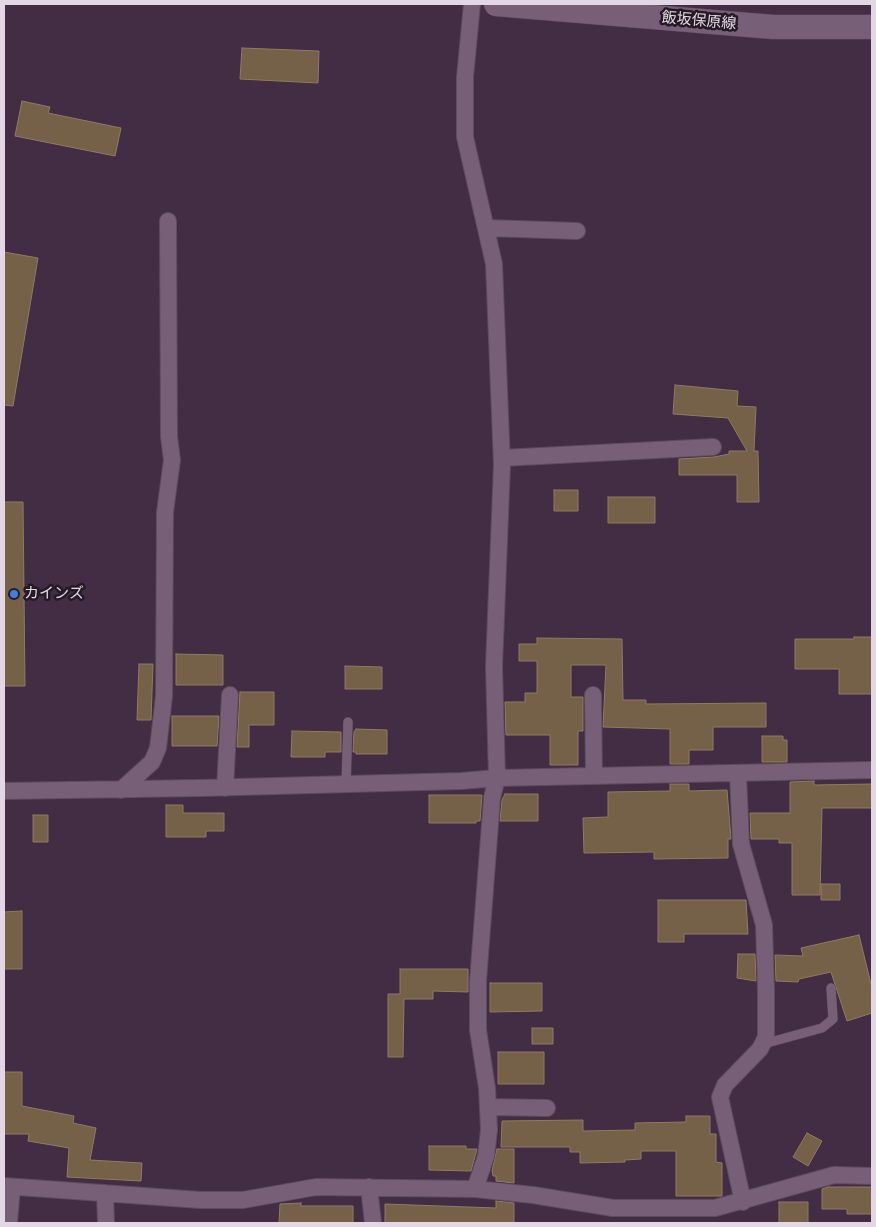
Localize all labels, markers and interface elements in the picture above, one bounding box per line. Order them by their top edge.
street label: 飯坂保原線 [661,9,737,33]
place label: カインズ [24,585,84,603]
marker: カインズ [8,588,20,600]

